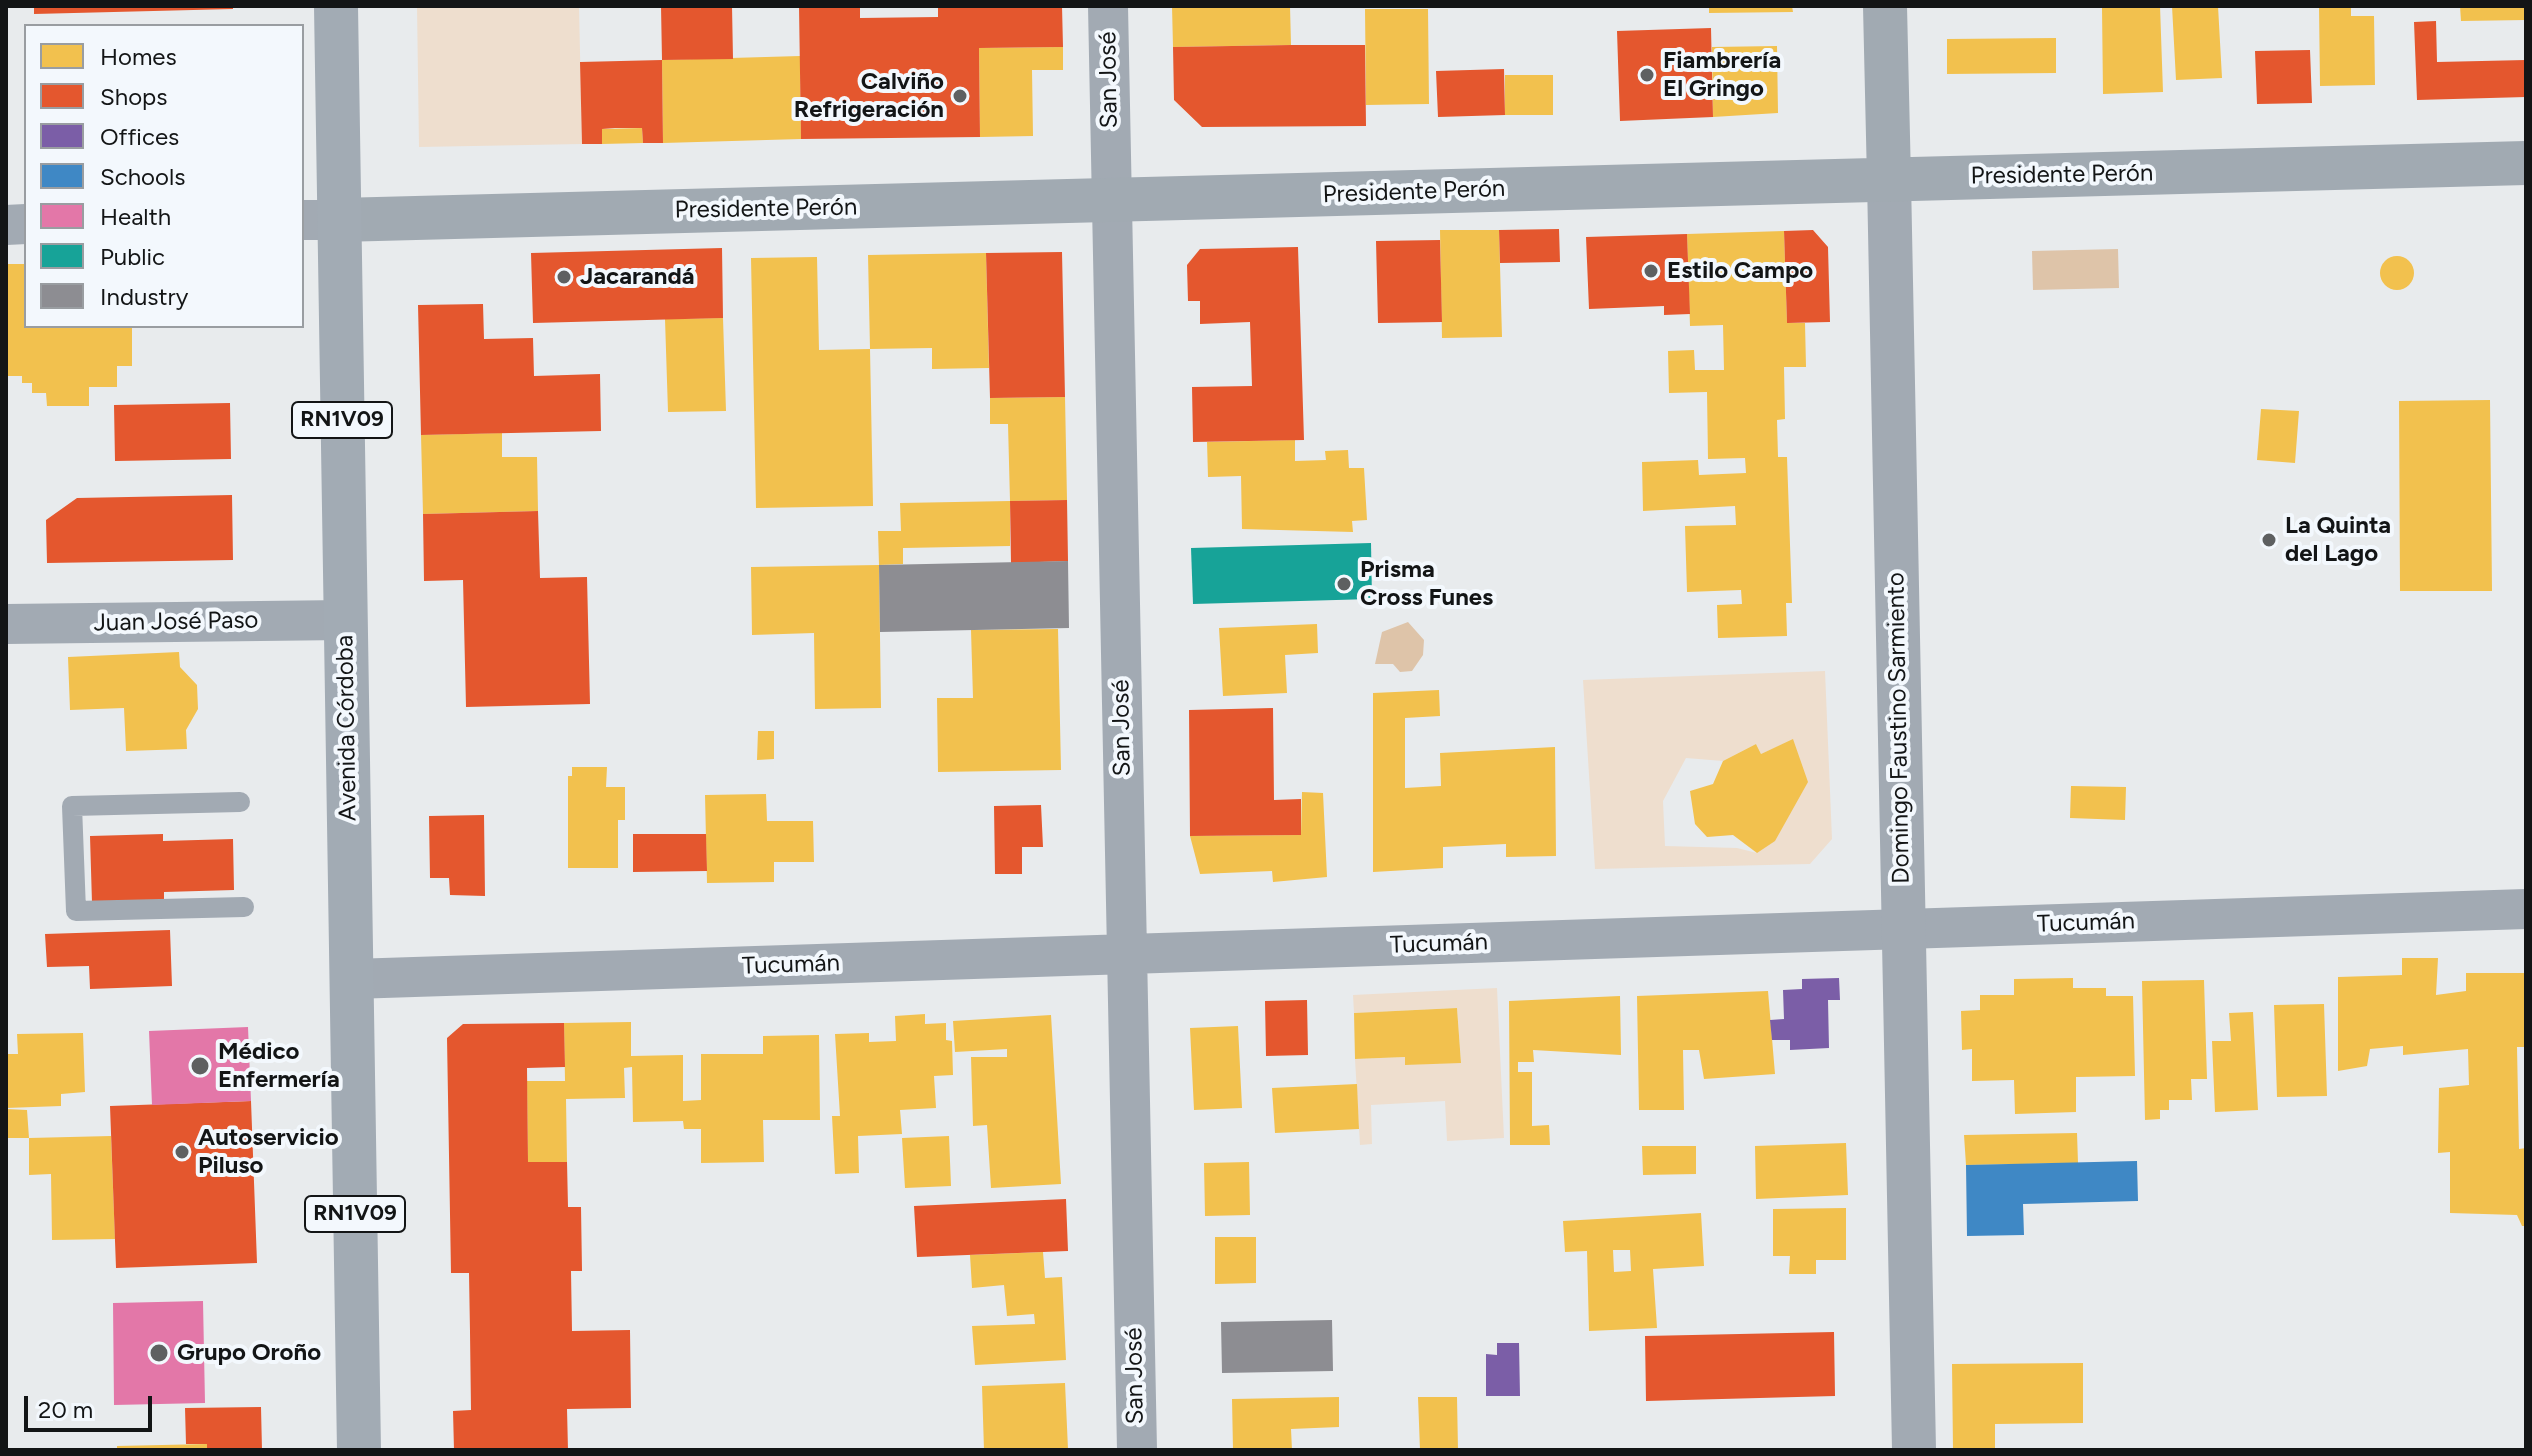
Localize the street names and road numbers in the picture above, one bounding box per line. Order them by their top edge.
street label: San José [1094,31,1124,129]
street label: Presidente Perón [1970,159,2154,191]
street label: Presidente Perón [1322,174,1506,210]
street label: Presidente Perón [674,193,858,225]
road number: RN1V09 [292,402,392,438]
street label: Domingo Faustino Sarmiento [1882,572,1916,884]
street label: Juan José Paso [93,606,259,638]
street label: Avenida Córdoba [331,635,363,821]
street label: San José [1107,679,1137,777]
street label: Tucumán [2037,907,2135,939]
street label: Tucumán [1390,928,1488,960]
street label: Tucumán [742,949,840,981]
road number: RN1V09 [305,1196,405,1232]
street label: San José [1120,1327,1150,1425]

